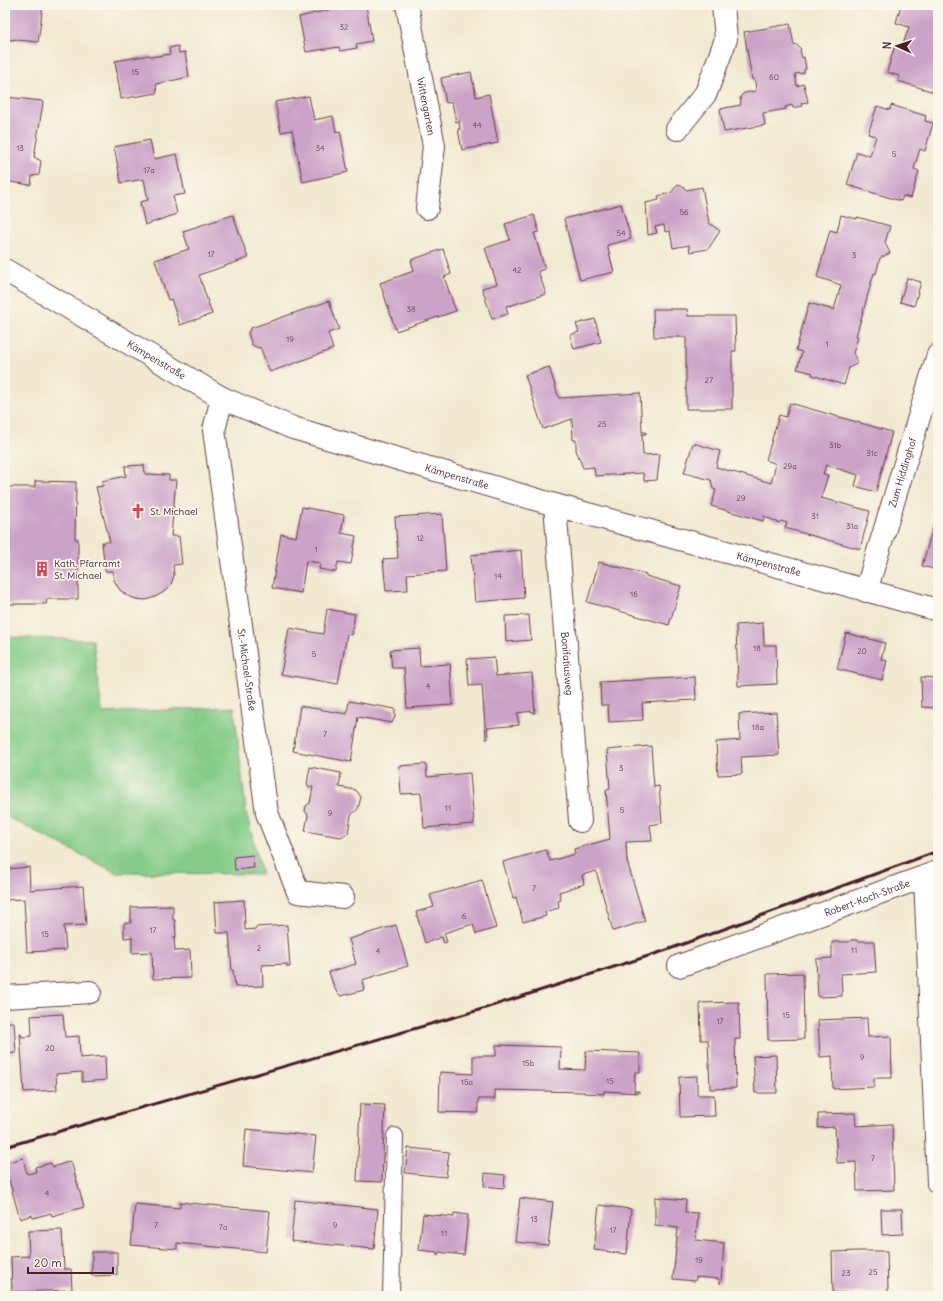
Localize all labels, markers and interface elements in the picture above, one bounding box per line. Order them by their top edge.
house number: 32 [340,22,349,32]
north arrow [877,26,917,66]
text: N [880,41,894,50]
house number: 15 [131,67,139,77]
house number: 60 [769,72,779,82]
street label: Wittengarten [414,76,438,137]
house number: 44 [472,120,482,130]
house number: 13 [16,143,24,153]
house number: 34 [315,143,325,153]
house number: 5 [892,149,897,159]
house number: 17a [143,165,155,175]
house number: 56 [679,207,689,217]
house number: 54 [616,228,626,238]
house number: 17 [207,249,215,259]
house number: 3 [852,250,857,260]
house number: 42 [512,265,522,275]
house number: 38 [406,304,416,314]
house number: 19 [286,334,294,344]
street label: Kämpenstraße [125,337,188,382]
house number: 1 [825,339,829,349]
house number: 27 [705,375,713,385]
house number: 25 [598,419,607,429]
street label: Zum Hiddinghof [886,436,920,509]
house number: 31b [829,440,842,450]
house number: 31c [866,448,878,458]
street label: Kämpenstraße [423,461,490,492]
house number: 29a [783,461,797,471]
house number: 29 [737,493,746,503]
church icon: St. Michael [129,502,147,520]
place label: St. Michael [150,505,198,518]
house number: 31 [811,511,819,521]
house number: 31a [846,521,859,531]
house number: 12 [416,533,424,543]
house number: 1 [314,544,318,554]
street label: Kämpenstraße [735,549,802,579]
place label: Kath. Pfarramt St. Michael [54,557,121,582]
building icon: Kath. Pfarramt St. Michael [33,560,51,578]
house number: 14 [494,571,502,581]
house number: 16 [630,589,638,599]
street label: St.-Michael-Straße [235,628,259,712]
street label: Bonifatiusweg [558,631,576,696]
house number: 18 [753,643,761,653]
house number: 20 [857,646,867,656]
house number: 5 [312,649,317,659]
house number: 4 [426,681,431,691]
house number: 18a [752,722,765,732]
house number: 7 [323,729,327,739]
house number: 3 [619,763,624,773]
house number: 11 [445,803,451,813]
house number: 5 [620,805,625,815]
house number: 9 [328,808,333,818]
street label: Robert-Koch-Straße [822,876,912,920]
house number: 7 [532,883,536,893]
house number: 6 [462,911,467,921]
house number: 17 [149,925,157,935]
house number: 15 [41,929,49,939]
house number: 2 [257,943,262,953]
house number: 11 [851,945,857,955]
house number: 4 [376,946,381,956]
house number: 15 [782,1010,790,1020]
house number: 17 [716,1016,724,1026]
house number: 20 [45,1043,55,1053]
house number: 9 [860,1052,865,1062]
house number: 15b [522,1058,535,1068]
house number: 15 [606,1076,614,1086]
house number: 15a [461,1077,474,1087]
house number: 7 [871,1153,875,1163]
house number: 4 [45,1188,50,1198]
house number: 13 [530,1214,538,1224]
house number: 7 [154,1220,158,1230]
house number: 9 [333,1220,338,1230]
house number: 7a [219,1222,228,1232]
house number: 17 [609,1225,617,1235]
house number: 11 [441,1228,447,1238]
scale bar [28,1249,113,1275]
text: 20 m [34,1255,62,1270]
house number: 19 [695,1255,703,1265]
house number: 25 [869,1267,878,1277]
house number: 23 [842,1268,851,1278]

